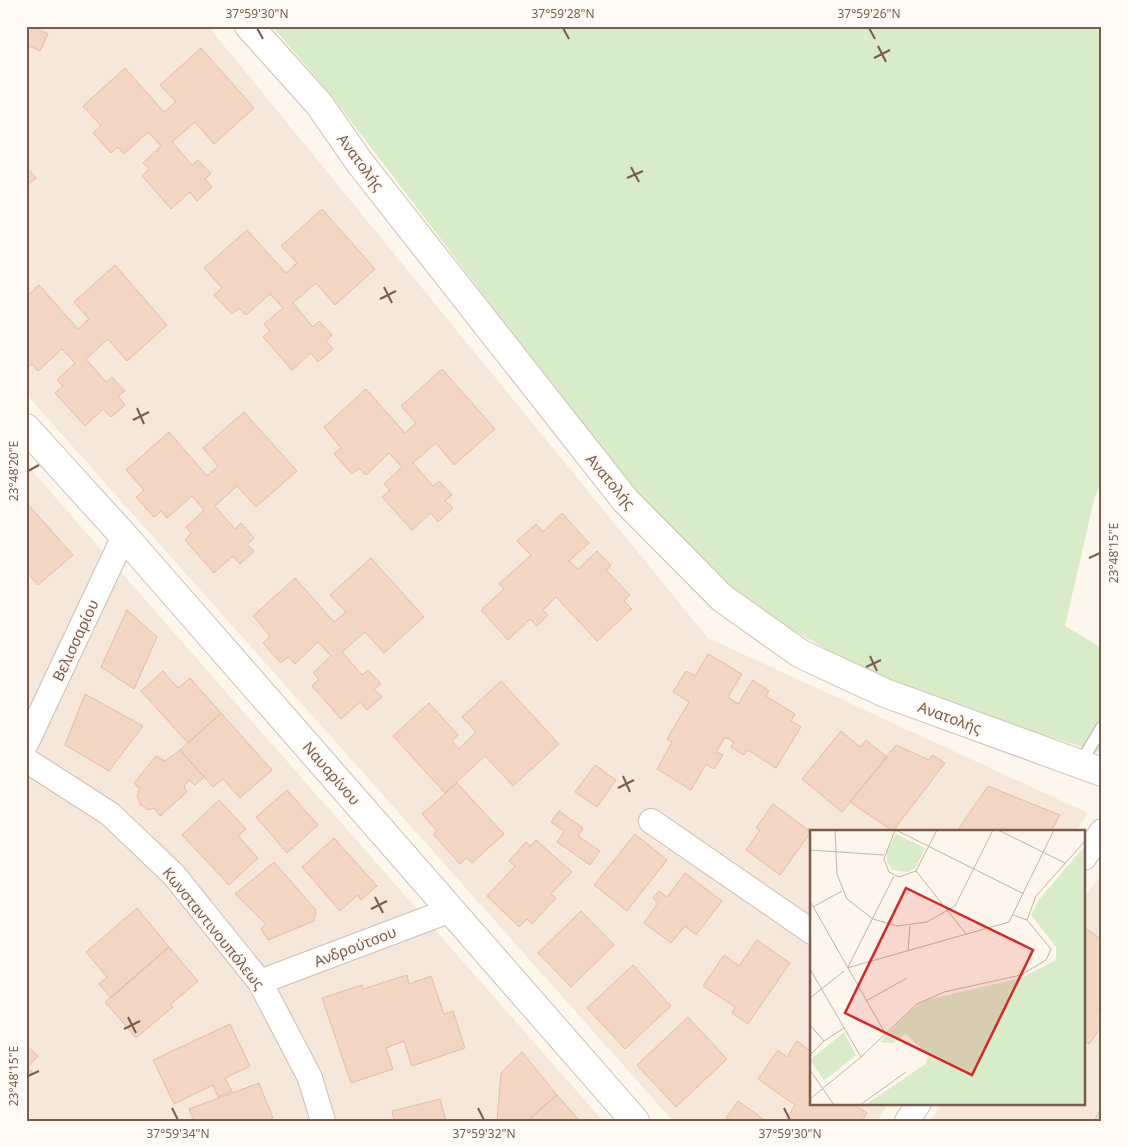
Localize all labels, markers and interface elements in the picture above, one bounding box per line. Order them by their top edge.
text: 37°59'30"N [225,5,289,22]
text: 37°59'28"N [531,5,595,22]
text: 37°59'26"N [837,5,901,22]
street label: Ανατολής [333,129,389,195]
text: 23°48'20"E [5,441,22,501]
street label: Ανατολής [582,449,640,513]
text: 23°48'15"E [1105,523,1122,583]
street label: Βελισσαρίου [47,596,103,684]
street label: Ανατολής [915,696,985,738]
street label: Ναυαρίνου [299,737,365,809]
inset map [810,830,1086,1104]
street label: Κωνσταντινουπόλεως [158,863,270,993]
street label: Ανδρούτσου [311,921,399,971]
text: 23°48'15"E [5,1046,22,1106]
text: 37°59'34"N [146,1125,210,1142]
text: 37°59'32"N [452,1125,516,1142]
text: 37°59'30"N [758,1125,822,1142]

